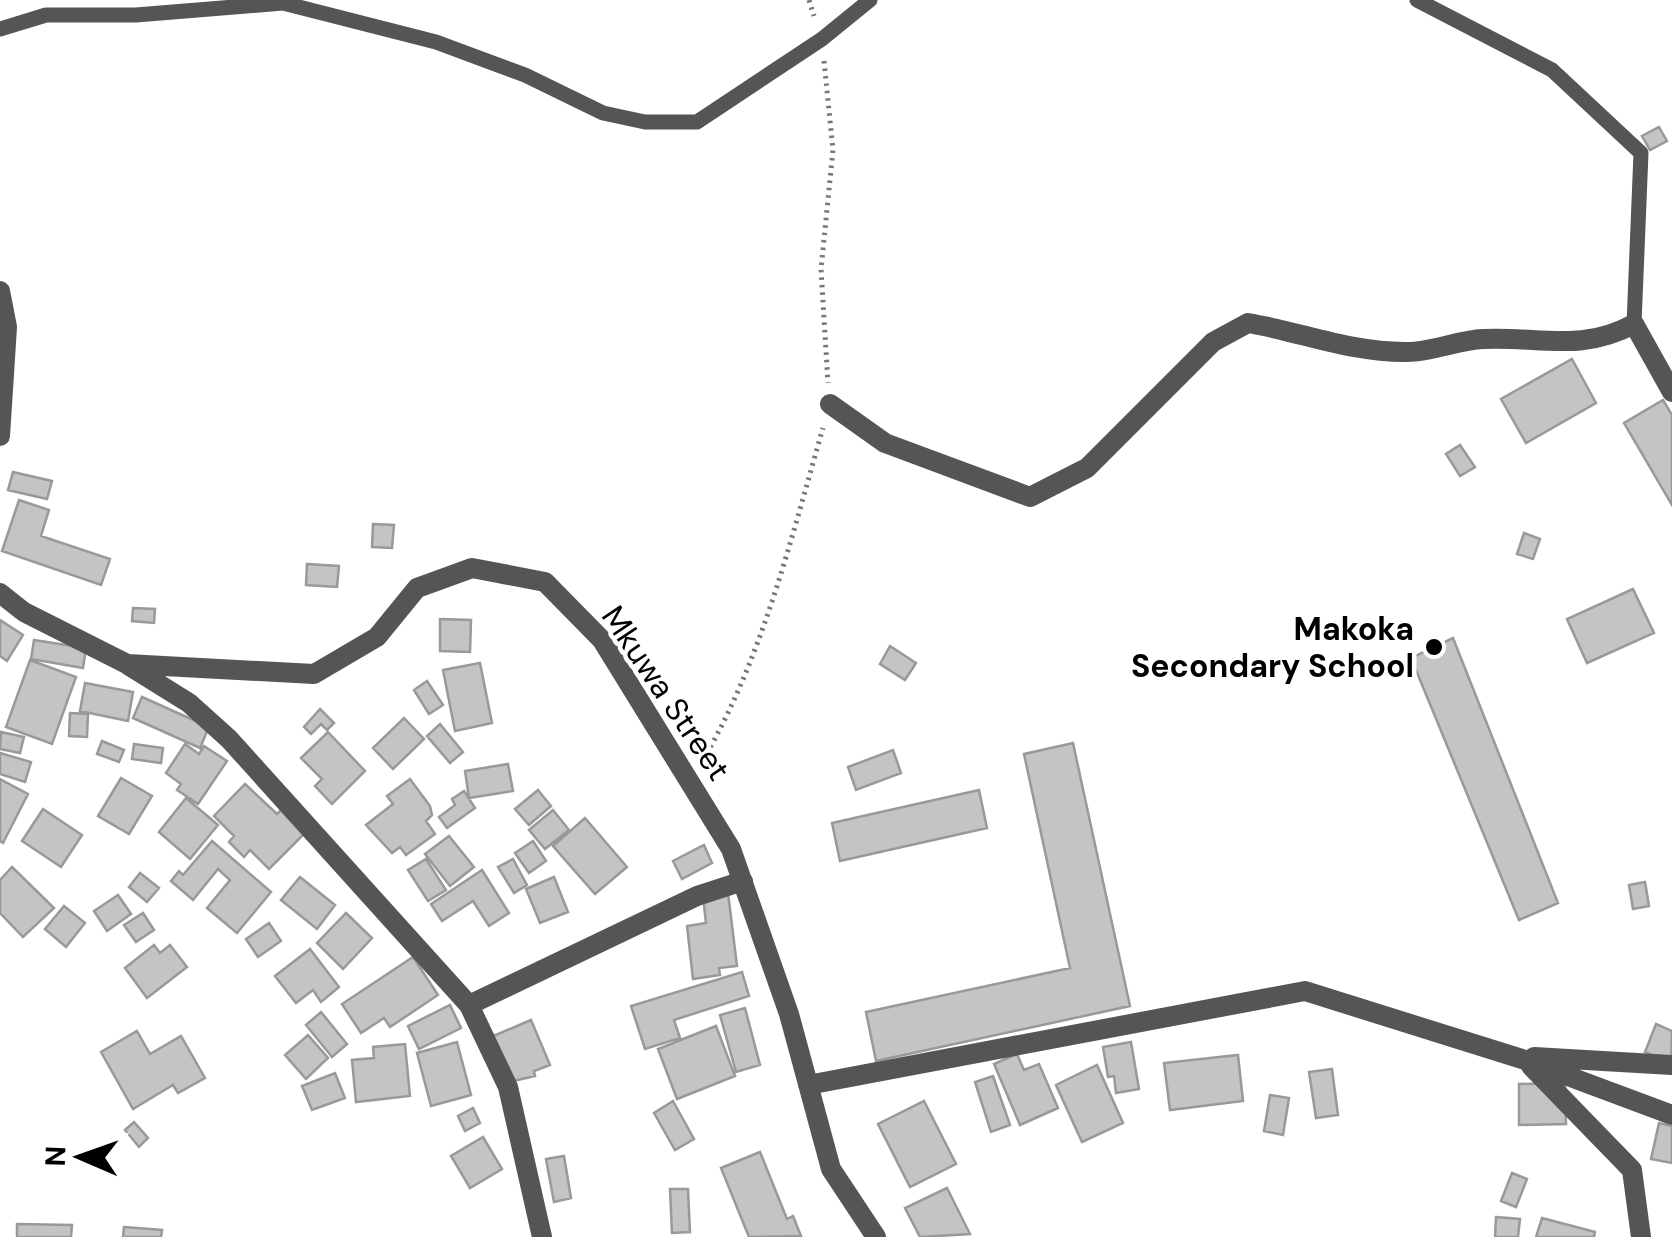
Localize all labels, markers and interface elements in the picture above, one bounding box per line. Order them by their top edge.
street label: Mkuwa Street [592,598,740,788]
place label: Makoka Secondary School [1131,608,1414,687]
marker: Makoka Secondary School [1423,636,1445,658]
north arrow [30,1107,130,1207]
text: N [37,1145,74,1167]

